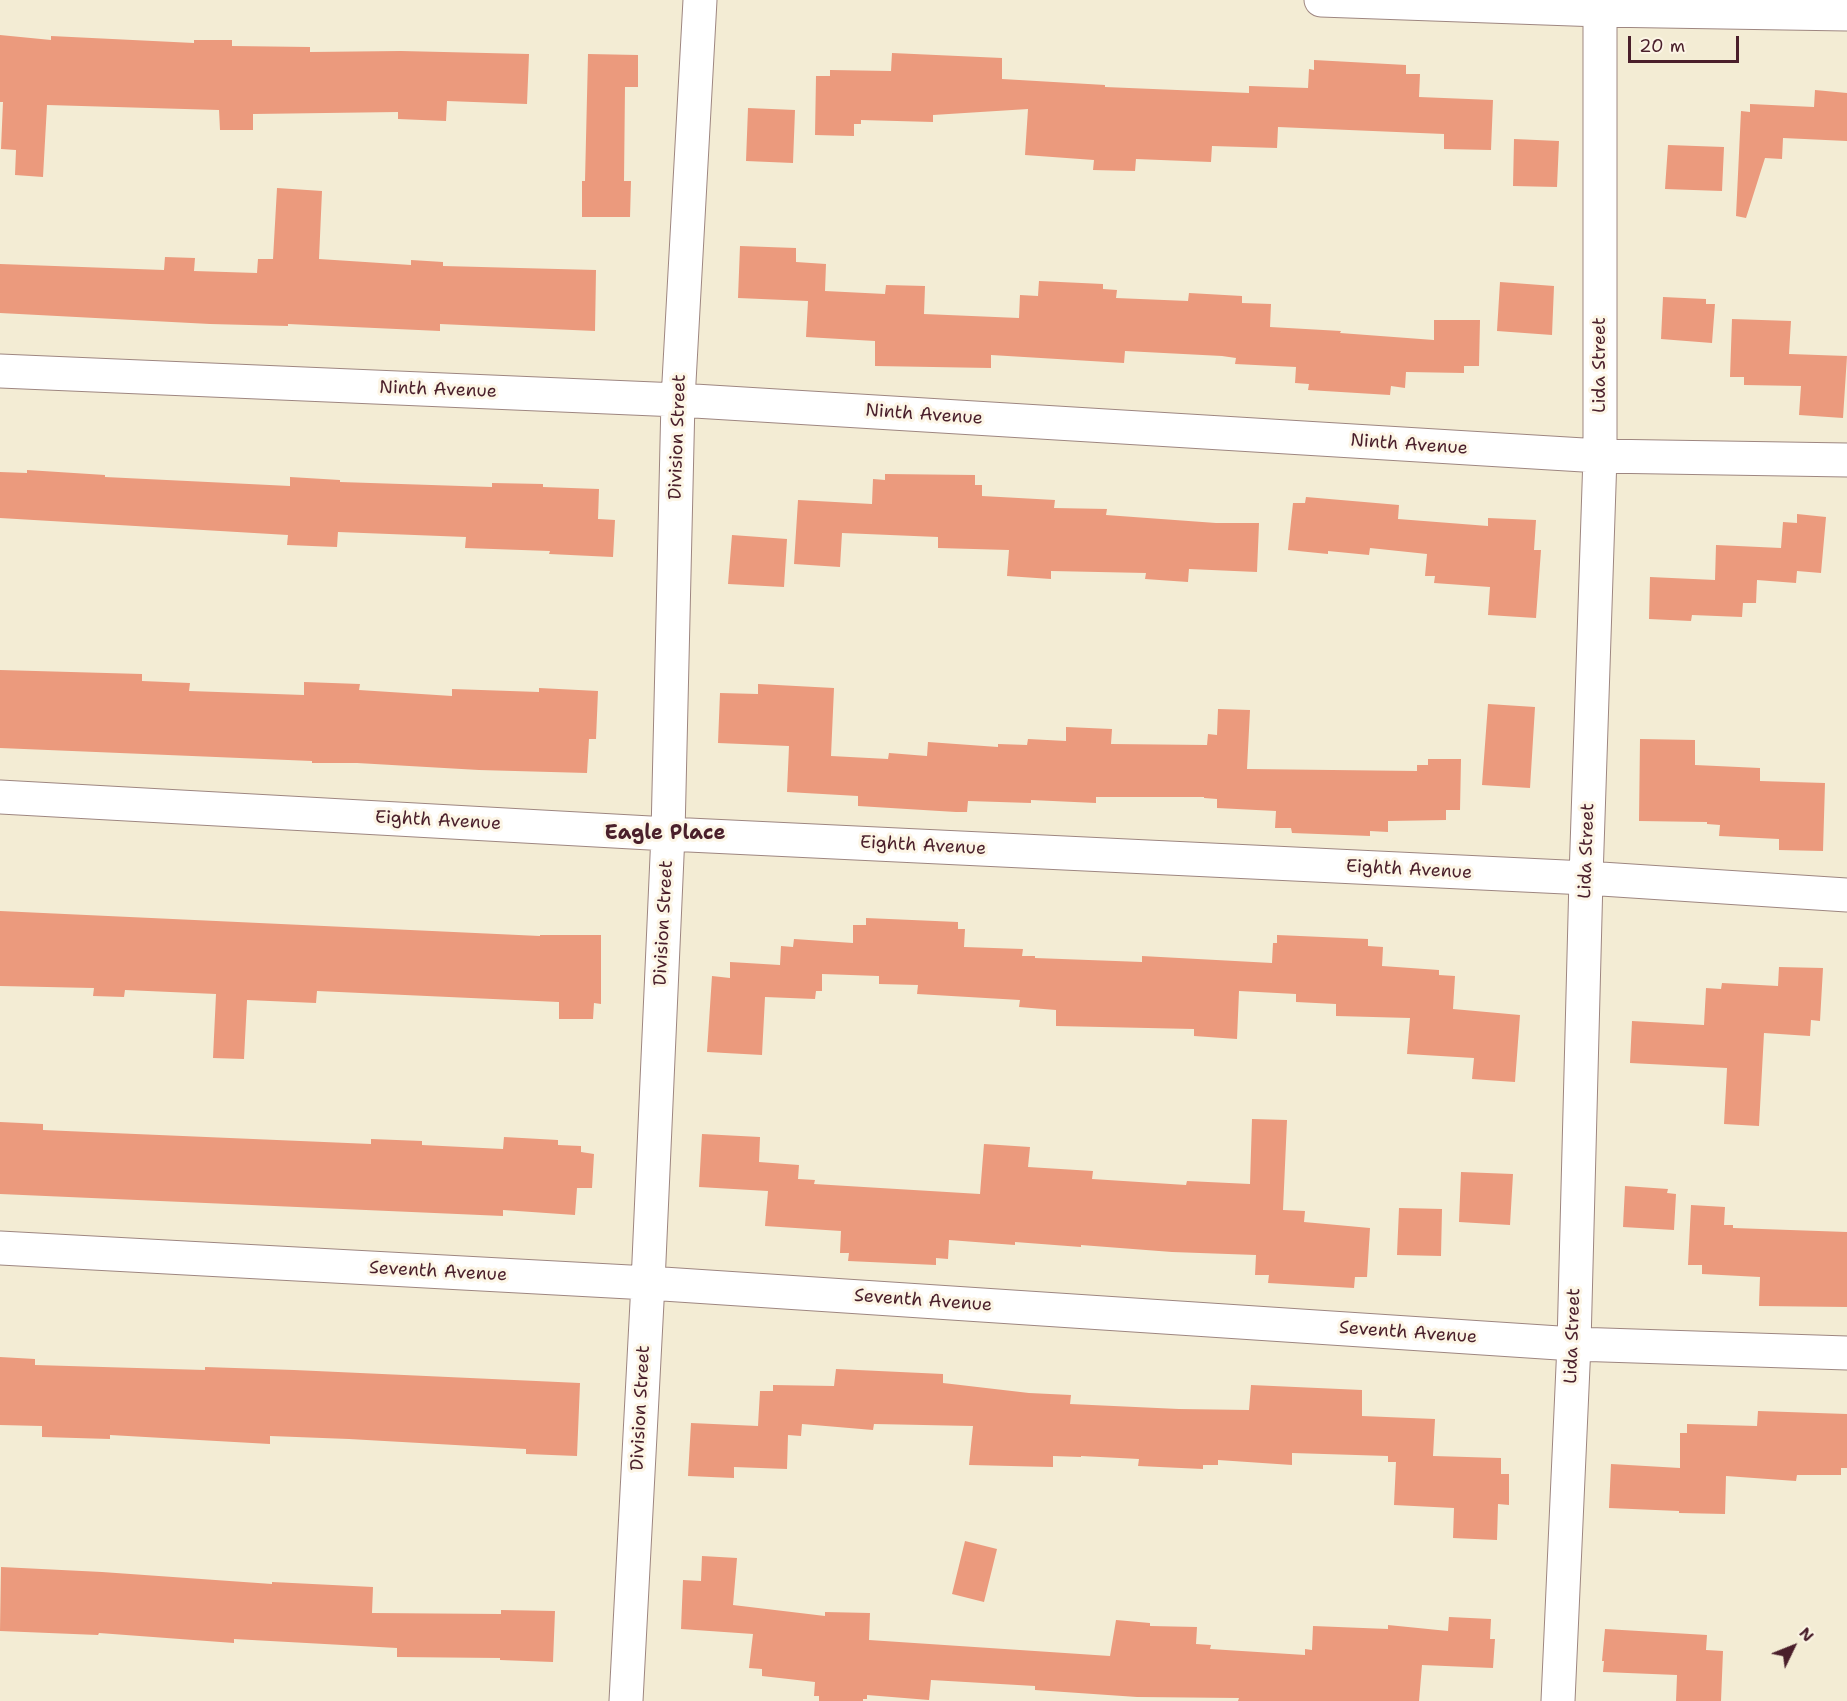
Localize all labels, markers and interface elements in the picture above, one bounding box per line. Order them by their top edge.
scale bar [1631,24,1742,62]
text: 20 m [1639,34,1685,58]
street label: Lida Street [1589,317,1611,413]
street label: Division Street [665,374,691,500]
street label: Ninth Avenue [379,377,497,403]
street label: Ninth Avenue [864,400,984,430]
street label: Ninth Avenue [1349,430,1469,460]
street label: Lida Street [1575,803,1599,899]
street label: Eighth Avenue [374,807,502,835]
district label: Eagle Place [605,822,725,846]
street label: Eighth Avenue [859,832,987,860]
street label: Eighth Avenue [1345,856,1473,884]
street label: Division Street [650,860,678,986]
street label: Seventh Avenue [368,1258,508,1286]
street label: Seventh Avenue [853,1285,993,1317]
street label: Lida Street [1561,1288,1585,1384]
street label: Seventh Avenue [1338,1317,1478,1349]
street label: Division Street [627,1345,655,1471]
north arrow [1763,1617,1823,1677]
text: N [1795,1623,1819,1646]

